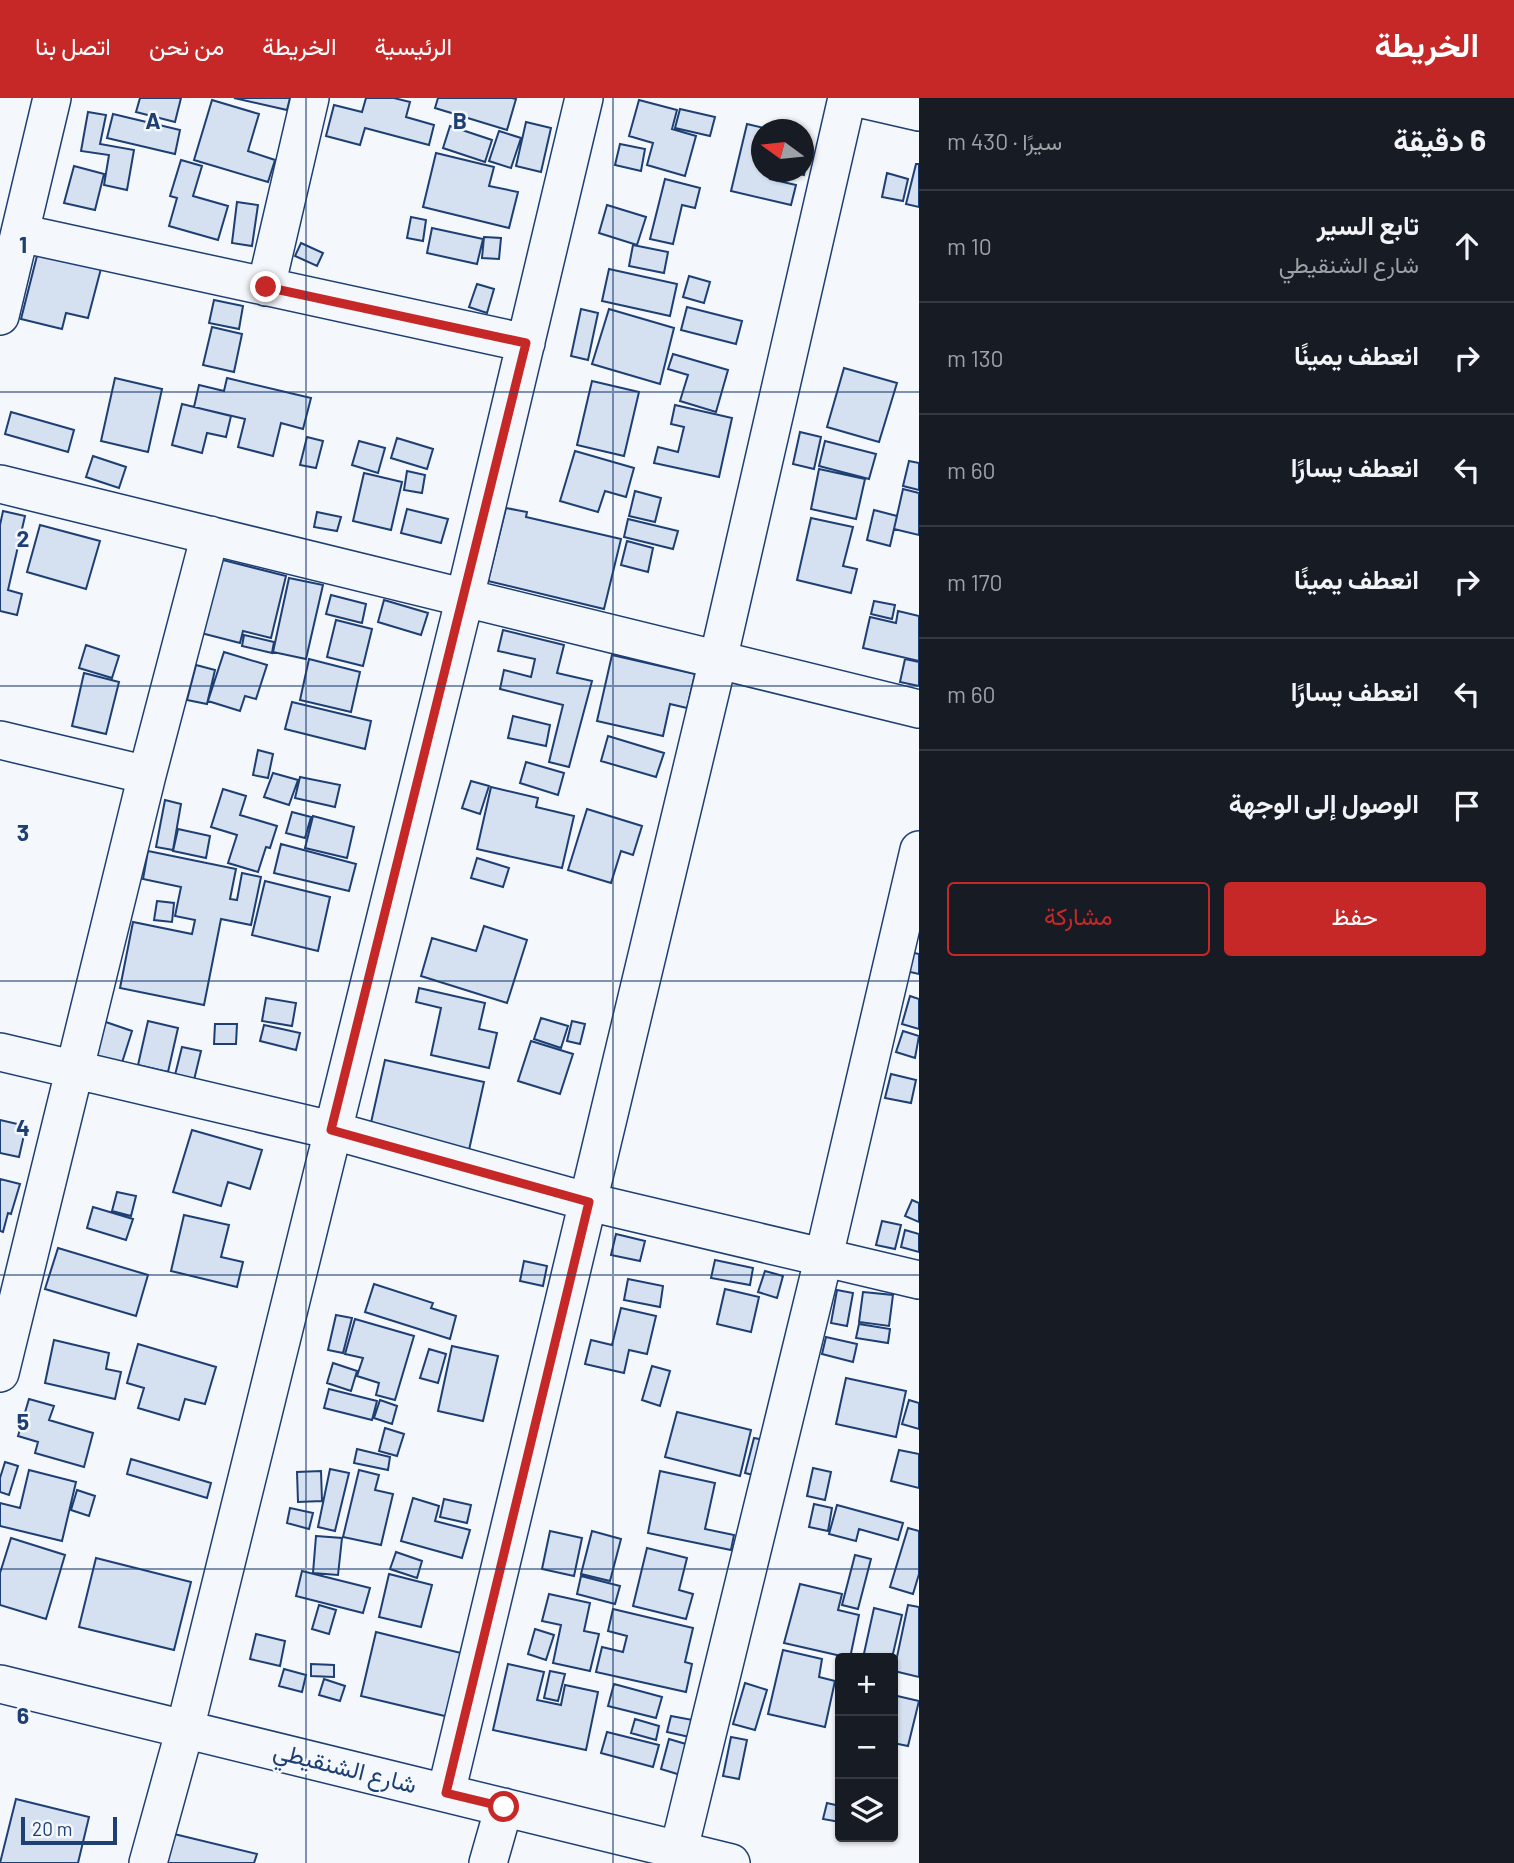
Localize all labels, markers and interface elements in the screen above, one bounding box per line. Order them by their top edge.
text: الخريطة [1375,24,1479,64]
text: اتصل بنا [35,31,111,60]
text: من نحن [149,31,224,60]
text: الخريطة [262,31,337,60]
text: الرئيسية [375,31,452,60]
text: A [145,106,161,134]
text: B [453,106,467,134]
north arrow [751,119,814,182]
text: 6 دقيقة [1393,121,1486,157]
text: سيرًا · 430 m [947,127,1062,155]
text: تابع السير [1317,209,1419,240]
icon: ahead [1448,227,1486,265]
text: 1 [19,230,27,258]
text: 10 m [947,232,992,260]
text: شارع الشنقيطي [1279,250,1419,278]
route end [250,271,281,302]
text: انعطف يمينًا [1294,339,1419,370]
icon: right [1448,339,1486,377]
text: 130 m [947,344,1004,372]
text: انعطف يسارًا [1291,451,1419,482]
icon: left [1448,451,1486,489]
text: 60 m [947,456,995,484]
text: 2 [17,524,29,552]
text: انعطف يمينًا [1294,563,1419,594]
icon: right [1448,563,1486,601]
text: 170 m [947,568,1003,596]
text: انعطف يسارًا [1291,675,1419,706]
icon: left [1448,675,1486,713]
text: 60 m [947,680,995,708]
text: الوصول إلى الوجهة [1229,787,1419,818]
icon: arrive [1448,787,1486,825]
text: 3 [17,818,29,846]
button: مشاركة [947,882,1210,956]
button: حفظ [1224,882,1486,956]
text: 4 [16,1113,30,1141]
text: 5 [17,1407,29,1435]
map controls [835,1653,898,1842]
button: + [835,1653,898,1716]
text: 6 [17,1701,29,1729]
button: − [835,1716,898,1779]
street label: شارع الشنقيطي [269,1735,420,1804]
button: layers [835,1779,898,1842]
route start [488,1791,519,1822]
scale bar [21,1814,117,1846]
text: 20 m [32,1817,72,1840]

